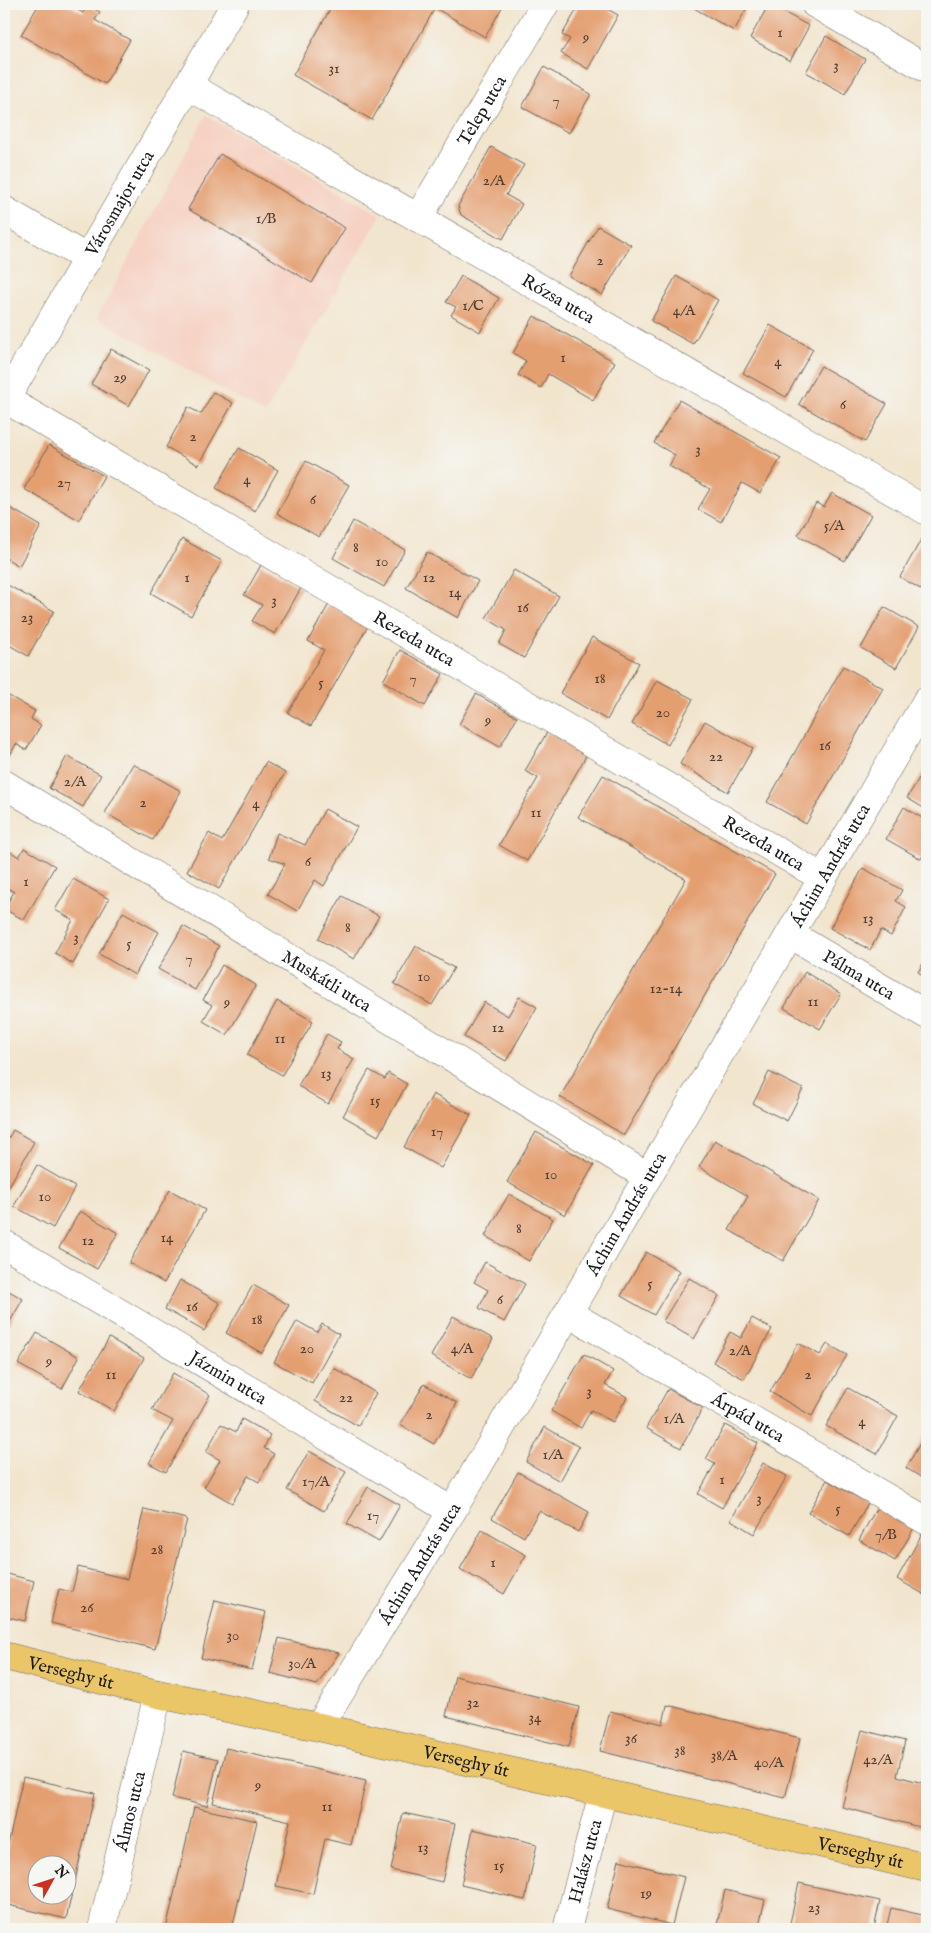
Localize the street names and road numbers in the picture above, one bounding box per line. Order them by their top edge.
street label: Telep utca [453,72,513,151]
street label: Városmajor utca [81,147,160,262]
street label: Rózsa utca [517,270,598,330]
street label: Rezeda utca [368,607,458,673]
street label: Áchim András utca [784,800,877,933]
street label: Rezeda utca [718,812,808,877]
street label: Muskátli utca [277,946,375,1018]
street label: Pálma utca [818,946,898,1006]
street label: Áchim András utca [580,1149,673,1281]
street label: Jázmin utca [183,1346,271,1411]
street label: Árpád utca [706,1386,788,1449]
street label: Áchim András utca [372,1499,467,1630]
street label: Verseghy út [24,1652,116,1696]
street label: Verseghy út [419,1741,511,1784]
street label: Álmos utca [109,1769,152,1855]
street label: Halász utca [564,1817,608,1906]
street label: Verseghy út [814,1833,906,1875]

